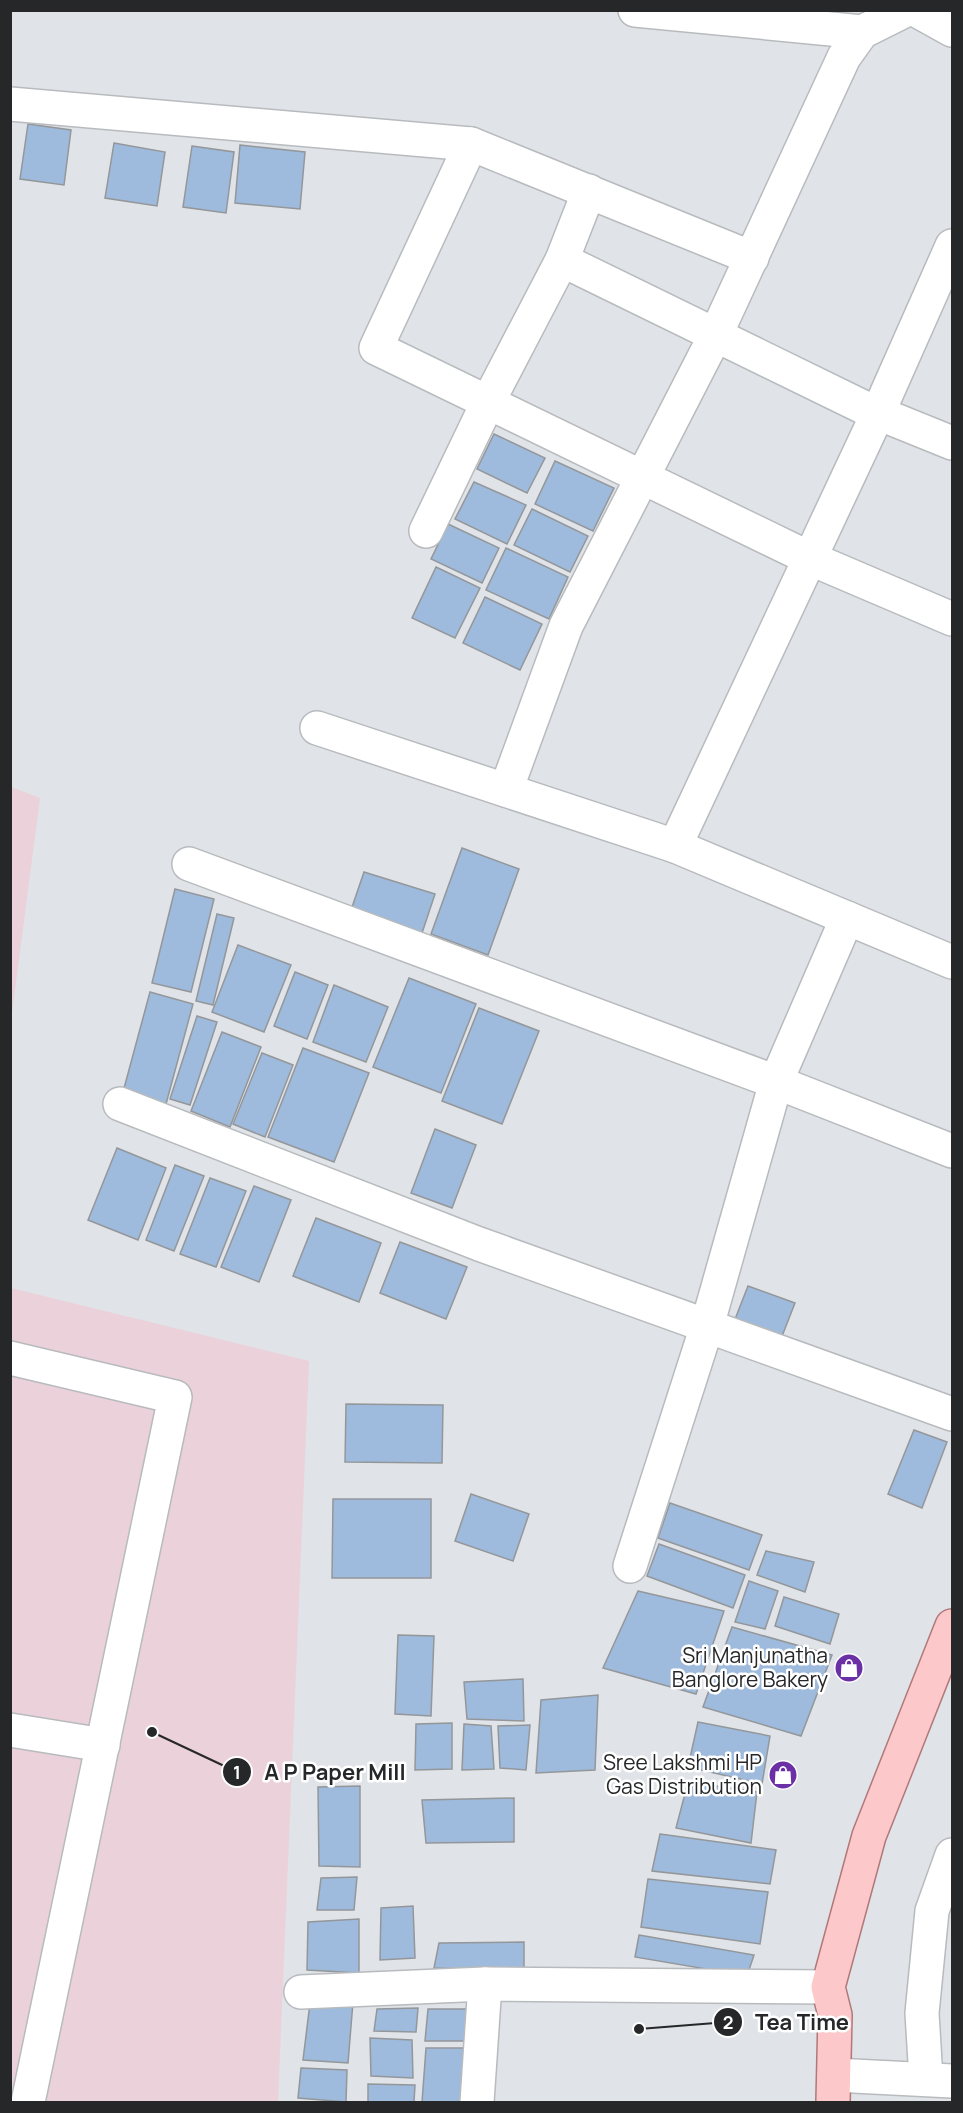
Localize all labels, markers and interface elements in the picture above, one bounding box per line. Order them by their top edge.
place label: Sri Manjunatha Banglore Bakery [672,1641,828,1693]
shop icon: Sri Manjunatha Banglore Bakery [833,1652,865,1684]
place label: Sree Lakshmi HP Gas Distribution [603,1748,762,1800]
callout: A P Paper Mill [222,1752,417,1792]
text: A P Paper Mill [264,1757,406,1787]
shop icon: Sree Lakshmi HP Gas Distribution [767,1759,799,1791]
text: 1 [233,1760,241,1784]
callout: Tea Time [713,2002,862,2042]
text: Tea Time [755,2007,849,2037]
text: 2 [723,2010,733,2034]

